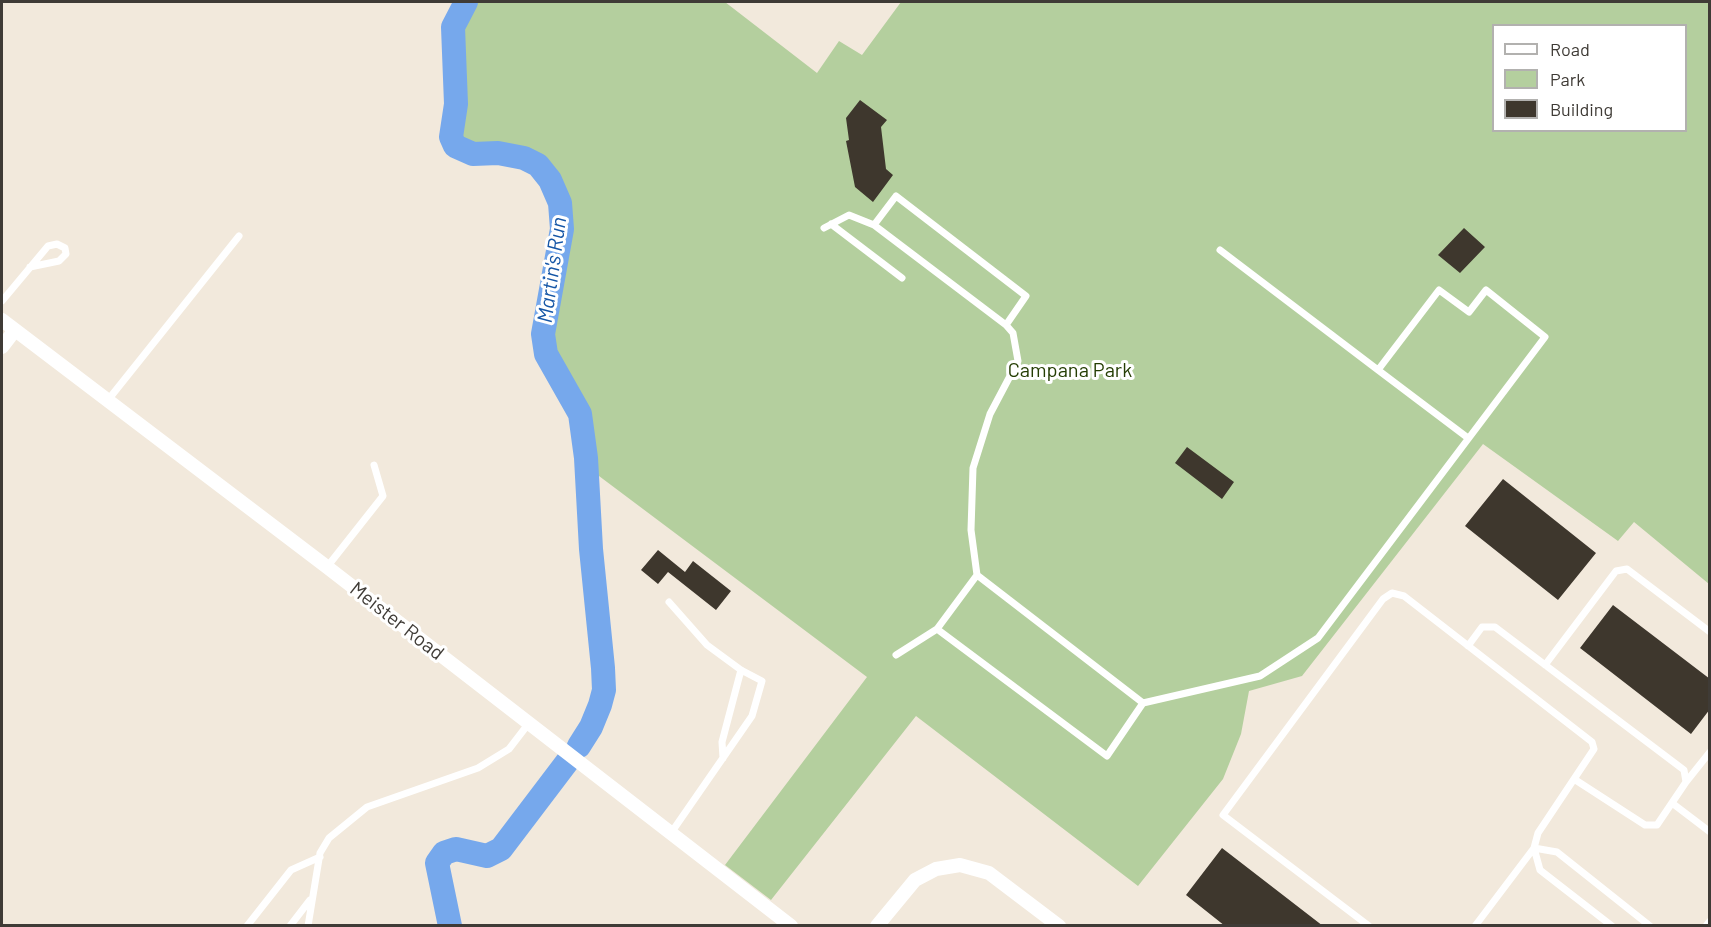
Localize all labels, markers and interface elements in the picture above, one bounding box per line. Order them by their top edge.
legend [1492,24,1687,132]
text: Road [1550,38,1590,60]
text: Park [1550,68,1585,90]
text: Building [1550,98,1613,120]
water label: Martin's Run [532,215,572,325]
park label: Campana Park [1008,358,1132,382]
street label: Meister Road [345,577,449,665]

